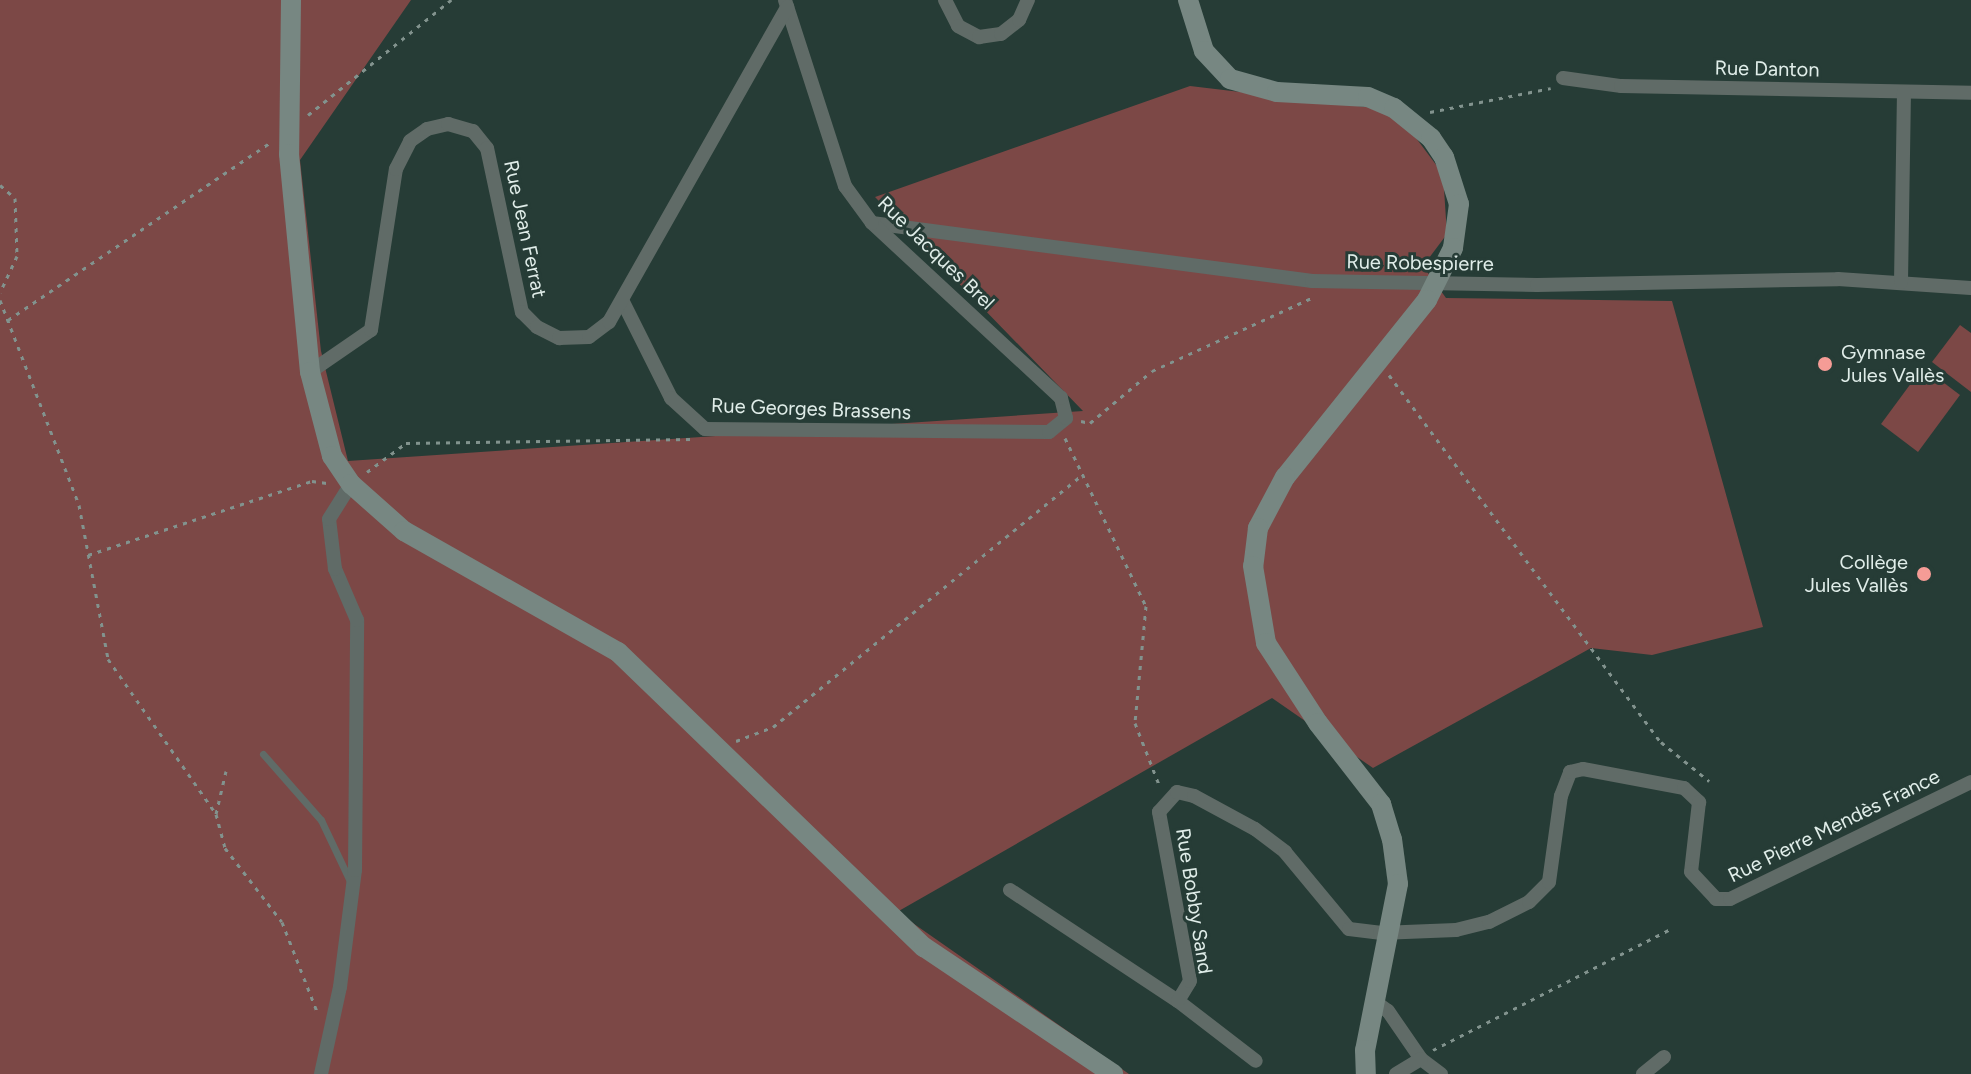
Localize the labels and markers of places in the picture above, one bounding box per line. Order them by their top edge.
place label: Gymnase Jules Vallès [1841,340,1944,387]
marker: Gymnase Jules Vallès [1816,355,1834,373]
place label: Collège Jules Vallès [1805,550,1908,597]
marker: Collège Jules Vallès [1915,565,1933,583]

